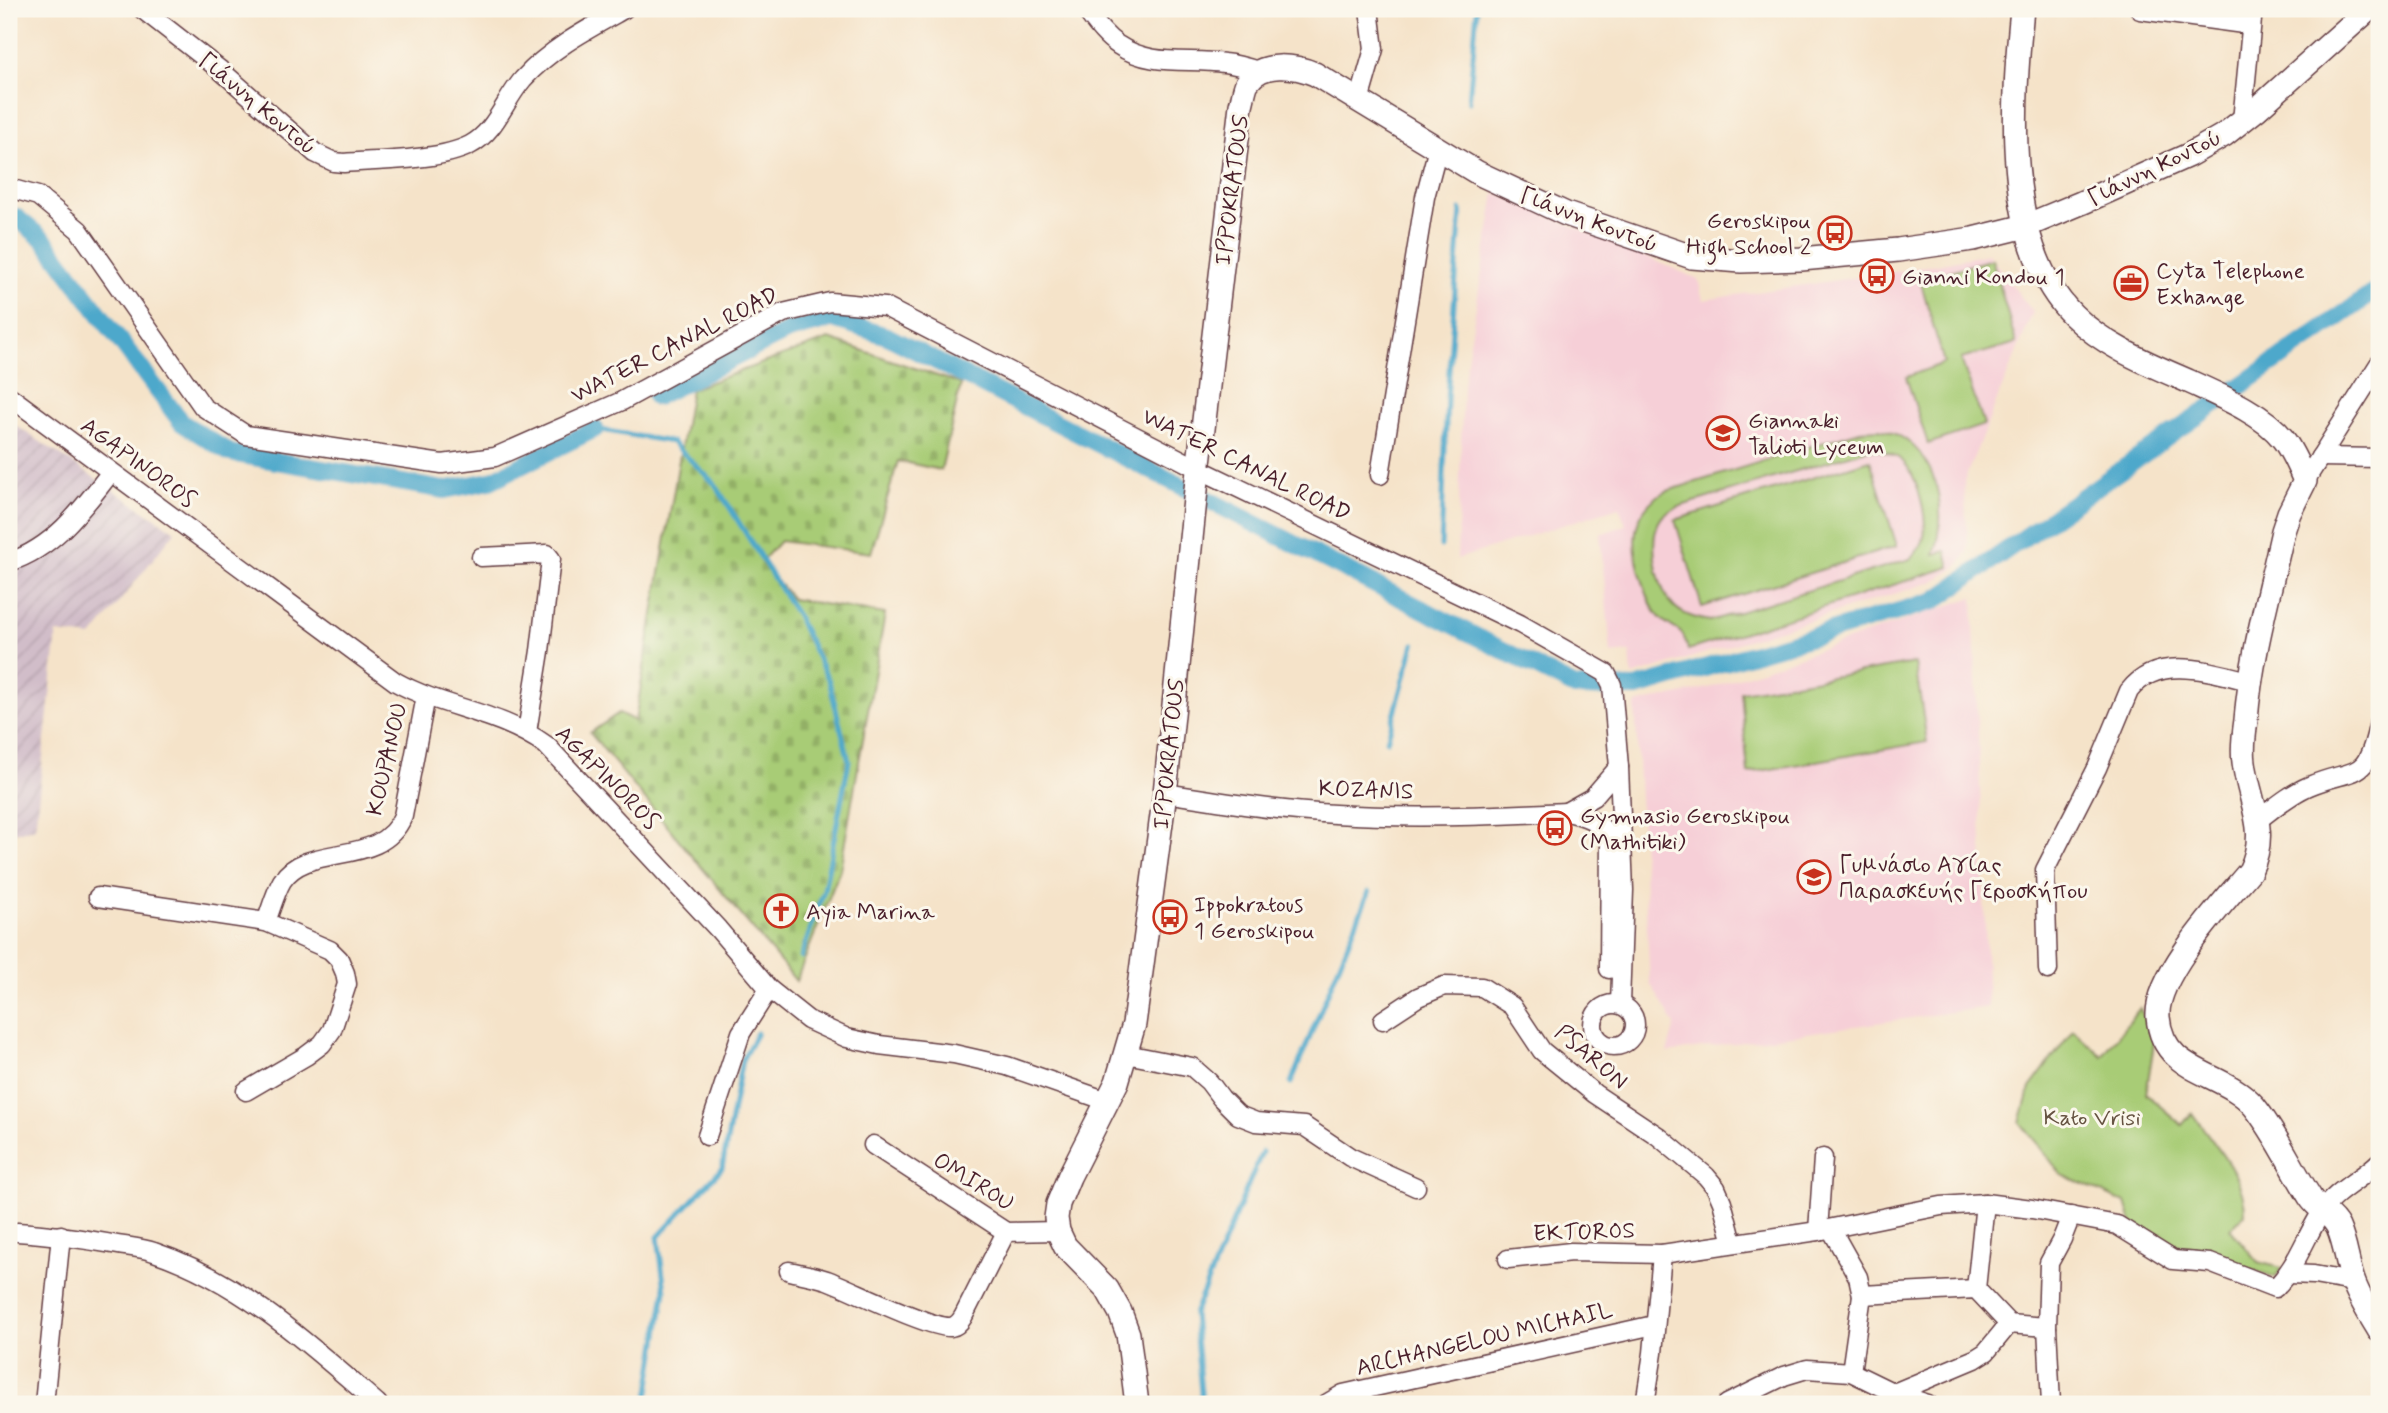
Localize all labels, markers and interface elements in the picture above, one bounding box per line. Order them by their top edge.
street label: Γιάννη Κοντού [191,46,322,163]
street label: IPPOKRATOUS [1209,113,1257,267]
street label: Γιάννη Κοντού [2083,123,2227,214]
street label: Γιάννη Κοντού [1515,181,1661,261]
place label: Geroskipou High School 2 [1686,207,1811,265]
bus stop icon: Geroskipou High School 2 [1816,214,1854,252]
bus stop icon: Gianni Kondou 1 [1858,257,1896,295]
place label: Cyta Telephone Exhange [2156,257,2305,313]
place label: Gianni Kondou 1 [1902,263,2065,293]
office icon: Cyta Telephone Exhange [2112,264,2150,302]
street label: WATER CANAL ROAD [566,280,784,411]
street label: WATER CANAL ROAD [1137,402,1356,529]
place label: Giannaki Talioti Lyceum [1748,407,1884,463]
street label: AGAPINOROS [74,411,202,516]
school or university icon: Giannaki Talioti Lyceum [1704,414,1742,452]
street label: IPPOKRATOUS [1147,677,1193,831]
street label: KOUPANOU [360,700,415,819]
street label: AGAPINOROS [548,720,665,837]
street label: KOZANIS [1318,774,1414,808]
place label: Gymnasio Geroskipou (Mathitiki) [1580,802,1790,858]
bus stop icon: Gymnasio Geroskipou (Mathitiki) [1536,809,1574,847]
place label: Γυμνάσιο Αγίας Παρασκευής Γεροσκήπου [1839,851,2088,907]
school or university icon: Γυμνάσιο Αγίας Παρασκευής Γεροσκήπου [1795,858,1833,896]
place label: Ippokratous 1 Geroskipou [1194,891,1315,947]
church icon: Ayia Marina [762,892,800,930]
place label: Ayia Marina [806,898,935,928]
bus stop icon: Ippokratous 1 Geroskipou [1151,898,1189,936]
street label: PSARON [1548,1018,1634,1097]
park label: Kato Vrisi [2043,1104,2141,1134]
street label: OMIROU [927,1146,1019,1219]
street label: EKTOROS [1533,1216,1636,1250]
street label: ARCHANGELOU MICHAIL [1353,1296,1616,1384]

